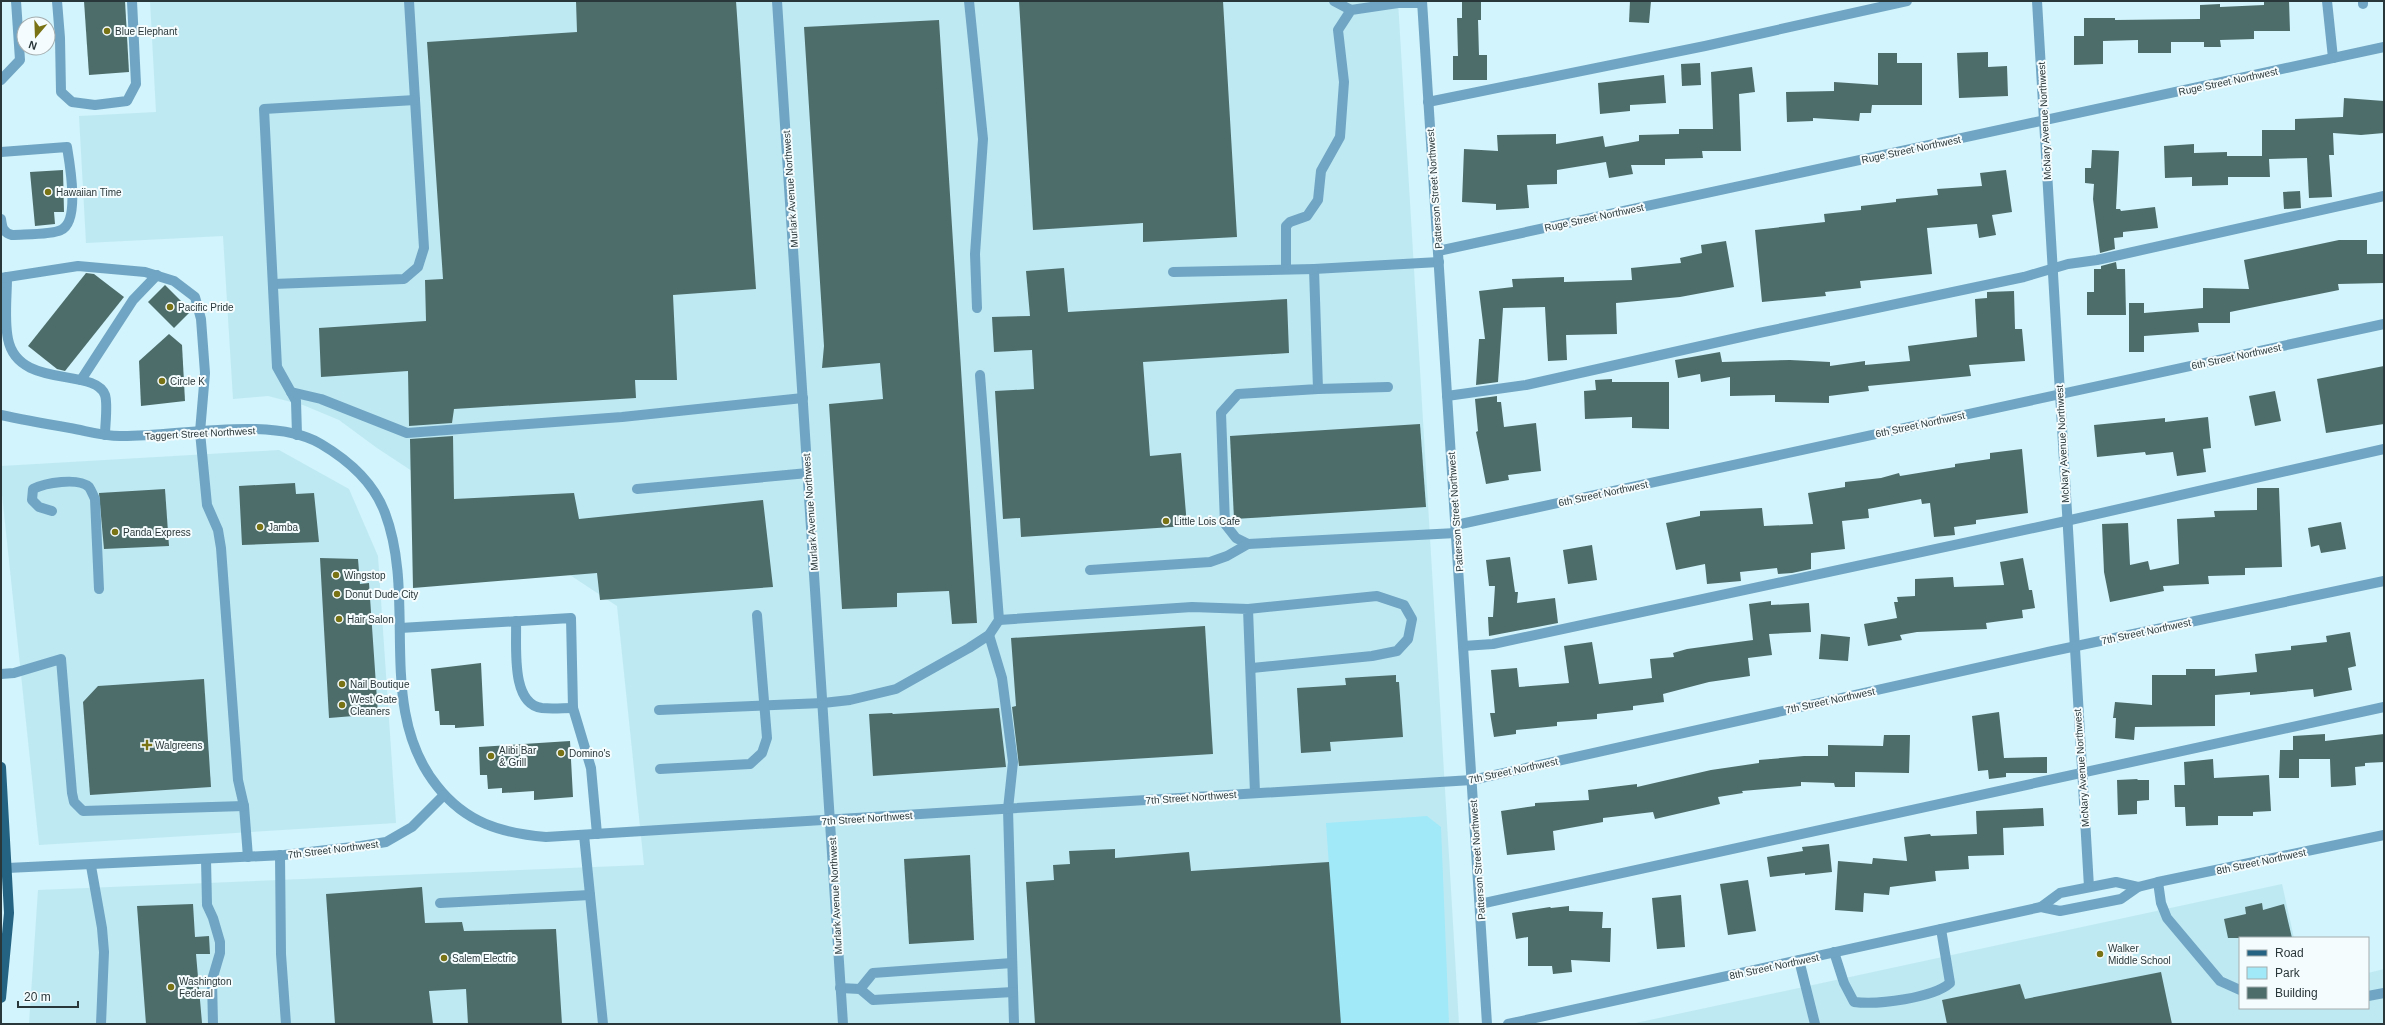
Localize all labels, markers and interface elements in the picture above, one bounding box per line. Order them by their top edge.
north arrow [16,16,56,56]
marker: Blue Elephant [102,26,112,36]
place label: Blue Elephant [115,26,177,37]
text: N [27,38,38,52]
street label: McNary Avenue Northwest [2036,61,2053,180]
street label: Ruge Street Northwest [2177,66,2279,97]
street label: Patterson Street Northwest [1425,128,1444,249]
street label: Murlark Avenue Northwest [781,130,800,248]
street label: Ruge Street Northwest [1860,134,1962,165]
marker: Hawaiian Time [43,187,53,197]
place label: Hawaiian Time [56,187,122,198]
street label: Ruge Street Northwest [1543,202,1645,233]
marker: Pacific Pride [165,302,175,312]
place label: Pacific Pride [178,302,234,313]
street label: 6th Street Northwest [2190,342,2282,371]
marker: Circle K [157,376,167,386]
place label: Circle K [170,376,205,387]
street label: McNary Avenue Northwest [2054,384,2071,503]
street label: 6th Street Northwest [1874,410,1966,439]
street label: Taggert Street Northwest [145,425,256,442]
street label: Patterson Street Northwest [1446,451,1465,572]
street label: Murlark Avenue Northwest [801,453,820,571]
street label: 6th Street Northwest [1557,479,1649,508]
marker: Little Lois Cafe [1161,516,1171,526]
place label: Little Lois Cafe [1174,516,1241,527]
marker: Jamba [255,522,265,532]
place label: Jamba [268,522,298,533]
marker: Panda Express [110,527,120,537]
place label: Panda Express [123,527,191,538]
marker: Wingstop [331,570,341,580]
place label: Wingstop [344,570,386,581]
marker: Donut Dude City [332,589,342,599]
place label: Donut Dude City [345,589,418,600]
marker: Hair Salon [334,614,344,624]
place label: Hair Salon [347,614,394,625]
street label: 7th Street Northwest [2100,617,2192,646]
marker: Nail Boutique [337,679,347,689]
place label: Nail Boutique [350,679,410,690]
street label: 7th Street Northwest [1784,686,1876,715]
place label: West Gate Cleaners [350,694,397,717]
marker: West Gate Cleaners [337,700,347,710]
street label: McNary Avenue Northwest [2072,708,2091,827]
marker: Walgreens [142,740,152,750]
place label: Walgreens [155,740,202,751]
place label: Alibi Bar & Grill [499,745,537,768]
marker: Domino's [556,748,566,758]
place label: Domino's [569,748,610,759]
marker: Alibi Bar & Grill [486,751,496,761]
street label: 7th Street Northwest [1467,756,1559,785]
street label: 7th Street Northwest [1145,789,1237,806]
street label: Patterson Street Northwest [1468,799,1487,920]
street label: 7th Street Northwest [821,810,913,827]
street label: Murlark Avenue Northwest [827,837,844,955]
street label: 7th Street Northwest [287,838,379,861]
street label: 8th Street Northwest [2215,847,2307,876]
legend [2239,937,2369,1009]
place label: Walker Middle School [2108,943,2171,966]
text: Road [2275,946,2304,960]
marker: Walker Middle School [2095,949,2105,959]
street label: 8th Street Northwest [1728,952,1820,981]
marker: Salem Electric [439,953,449,963]
place label: Salem Electric [452,953,516,964]
text: Park [2275,966,2301,980]
place label: Washington Federal [179,976,231,999]
marker: Washington Federal [166,982,176,992]
scale bar [18,983,78,1009]
text: Building [2275,986,2318,1000]
text: 20 m [24,990,51,1004]

